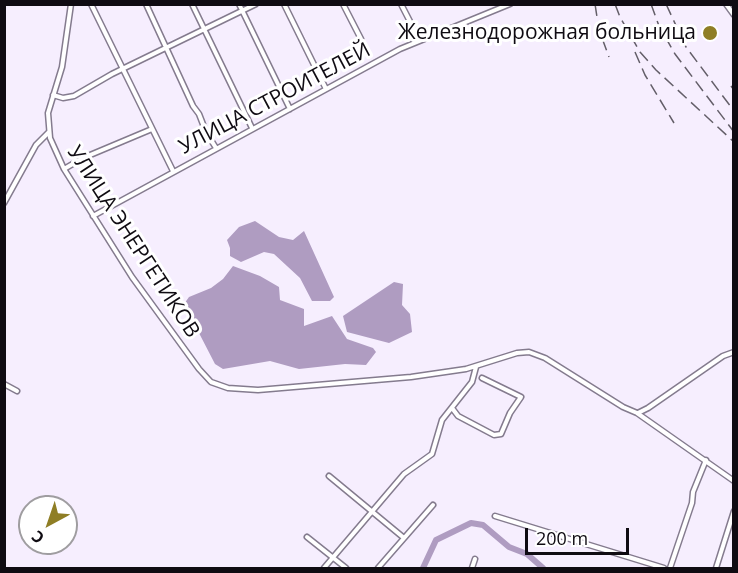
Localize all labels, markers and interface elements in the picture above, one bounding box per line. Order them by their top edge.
place label: Железнодорожная больница [398,20,696,46]
marker: Железнодорожная больница [701,24,719,42]
street label: УЛИЦА СТРОИТЕЛЕЙ [175,38,375,160]
street label: УЛИЦА ЭНЕРГЕТИКОВ [62,141,204,343]
north arrow [18,495,78,555]
scale bar [528,516,632,554]
text: С [27,526,49,549]
text: 200 m [536,526,588,550]

